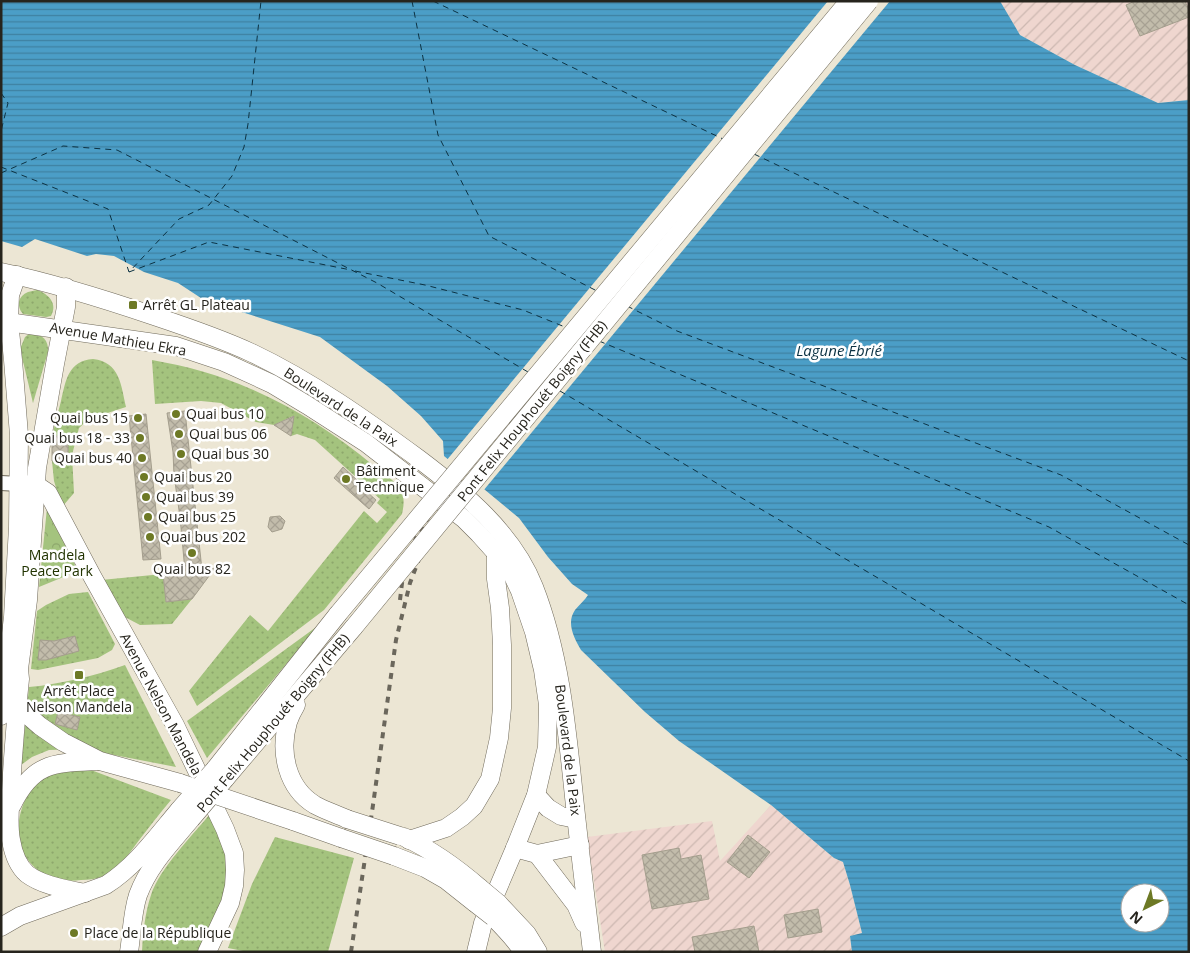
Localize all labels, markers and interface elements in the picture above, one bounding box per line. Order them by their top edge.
place label: Arrêt GL Plateau [143,295,250,314]
marker: Arrêt GL Plateau [127,299,139,311]
street label: Pont Felix Houphouét Boigny (FHB) [453,316,611,505]
street label: Avenue Mathieu Ekra [48,317,188,360]
water label: Lagune Ébrié [796,340,882,360]
street label: Boulevard de la Paix [281,363,402,451]
place label: Quai bus 10 [186,404,264,423]
place label: Quai bus 15 [50,408,128,427]
marker: Quai bus 10 [170,408,182,420]
marker: Quai bus 15 [132,412,144,424]
place label: Quai bus 06 [189,424,267,443]
place label: Quai bus 18 - 33 [24,428,130,447]
marker: Quai bus 06 [173,428,185,440]
marker: Quai bus 18 - 33 [134,432,146,444]
place label: Quai bus 30 [191,444,269,463]
place label: Quai bus 40 [54,448,132,467]
marker: Quai bus 30 [175,448,187,460]
marker: Quai bus 40 [136,452,148,464]
place label: Bâtiment Technique [356,461,424,496]
place label: Quai bus 20 [154,467,232,486]
marker: Quai bus 20 [138,471,150,483]
marker: Bâtiment Technique [340,473,352,485]
place label: Quai bus 39 [156,487,234,506]
marker: Quai bus 39 [140,491,152,503]
place label: Quai bus 25 [158,507,236,526]
marker: Quai bus 25 [142,511,154,523]
place label: Quai bus 202 [160,527,246,546]
marker: Quai bus 202 [144,531,156,543]
park label: Mandela Peace Park [21,545,93,580]
marker: Quai bus 82 [186,547,198,559]
place label: Quai bus 82 [153,559,231,578]
street label: Avenue Nelson Mandela [116,629,207,778]
street label: Pont Felix Houphouét Boigny (FHB) [192,629,353,816]
marker: Arrêt Place Nelson Mandela [73,669,85,681]
place label: Arrêt Place Nelson Mandela [26,681,132,716]
street label: Boulevard de la Paix [551,683,586,817]
north arrow [1120,883,1170,933]
text: N [1125,907,1147,929]
place label: Place de la République [84,923,231,942]
marker: Place de la République [68,927,80,939]

